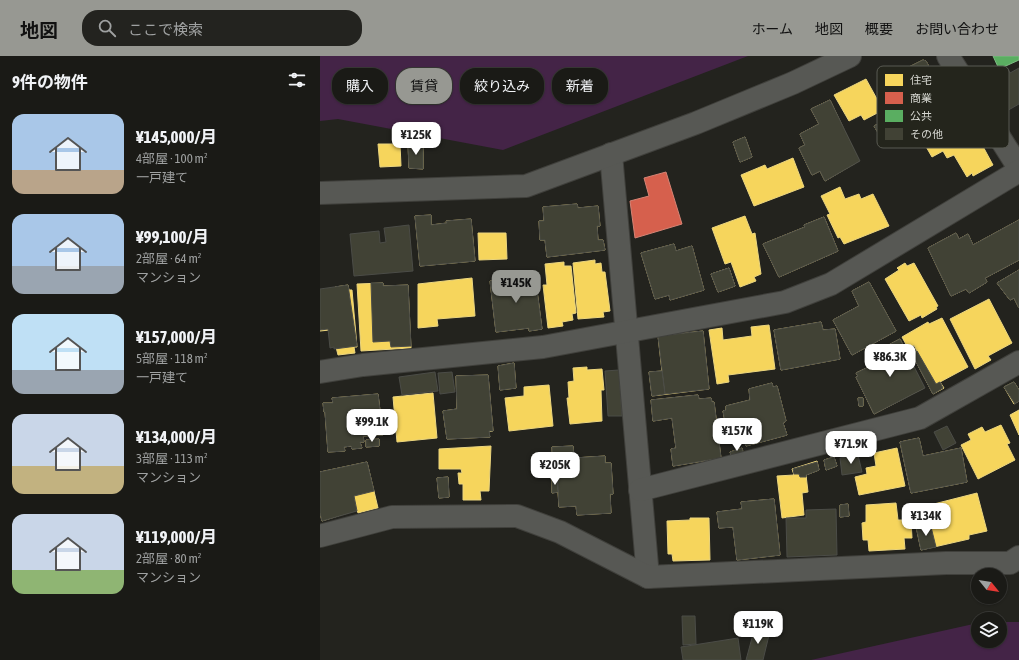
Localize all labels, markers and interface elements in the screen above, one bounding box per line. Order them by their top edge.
search box [82,10,362,46]
icon: search [96,17,118,39]
text: 地図 [20,19,58,41]
text: ここで検索 [128,21,203,38]
text: ホーム [751,21,793,37]
text: 地図 [815,21,843,37]
text: 概要 [865,21,893,37]
text: お問い合わせ [915,21,999,37]
legend [877,66,1009,148]
chip: 購入 [332,68,388,104]
chip: 賃貸 [396,68,452,104]
chip: 絞り込み [460,68,544,104]
chip: 新着 [552,68,608,104]
icon: filters [286,69,308,91]
text: 9件の物件 [12,72,88,92]
text: 住宅 [910,74,932,86]
text: 商業 [910,92,932,104]
text: 公共 [910,110,932,122]
pin: ¥125K [388,122,444,156]
text: ¥145,000/月 [136,127,217,147]
text: ¥125K [401,127,431,142]
text: その他 [910,128,943,140]
icon: home [44,130,92,178]
text: 4部屋 · 100 m² [136,151,208,166]
text: 一戸建て [136,170,188,185]
text: ¥99,100/月 [136,227,209,247]
icon: home [44,230,92,278]
text: 2部屋 · 64 m² [136,251,201,266]
text: マンション [136,270,201,285]
pin: ¥145K [488,270,544,304]
text: ¥145K [501,275,531,290]
text: ¥157,000/月 [136,327,217,347]
icon: home [44,330,92,378]
pin: ¥86.3K [857,344,923,378]
text: ¥86.3K [874,349,906,364]
text: 5部屋 · 118 m² [136,351,208,366]
text: 一戸建て [136,370,188,385]
pin: ¥99.1K [339,409,405,443]
text: ¥99.1K [356,414,388,429]
pin: ¥157K [709,418,765,452]
text: ¥157K [722,423,752,438]
text: ¥134,000/月 [136,427,217,447]
icon: home [44,430,92,478]
pin: ¥71.9K [818,431,884,465]
text: ¥71.9K [835,436,867,451]
text: 3部屋 · 113 m² [136,451,208,466]
pin: ¥205K [527,452,583,486]
text: ¥205K [540,457,570,472]
text: マンション [136,470,201,485]
pin: ¥134K [898,503,954,537]
text: ¥134K [911,508,941,523]
text: ¥119,000/月 [136,527,217,547]
icon: home [44,530,92,578]
text: 2部屋 · 80 m² [136,551,201,566]
north arrow [971,568,1007,604]
map controls [971,568,1007,648]
text: マンション [136,570,201,585]
pin: ¥119K [730,611,786,645]
button: layers [971,612,1007,648]
text: ¥119K [743,616,773,631]

